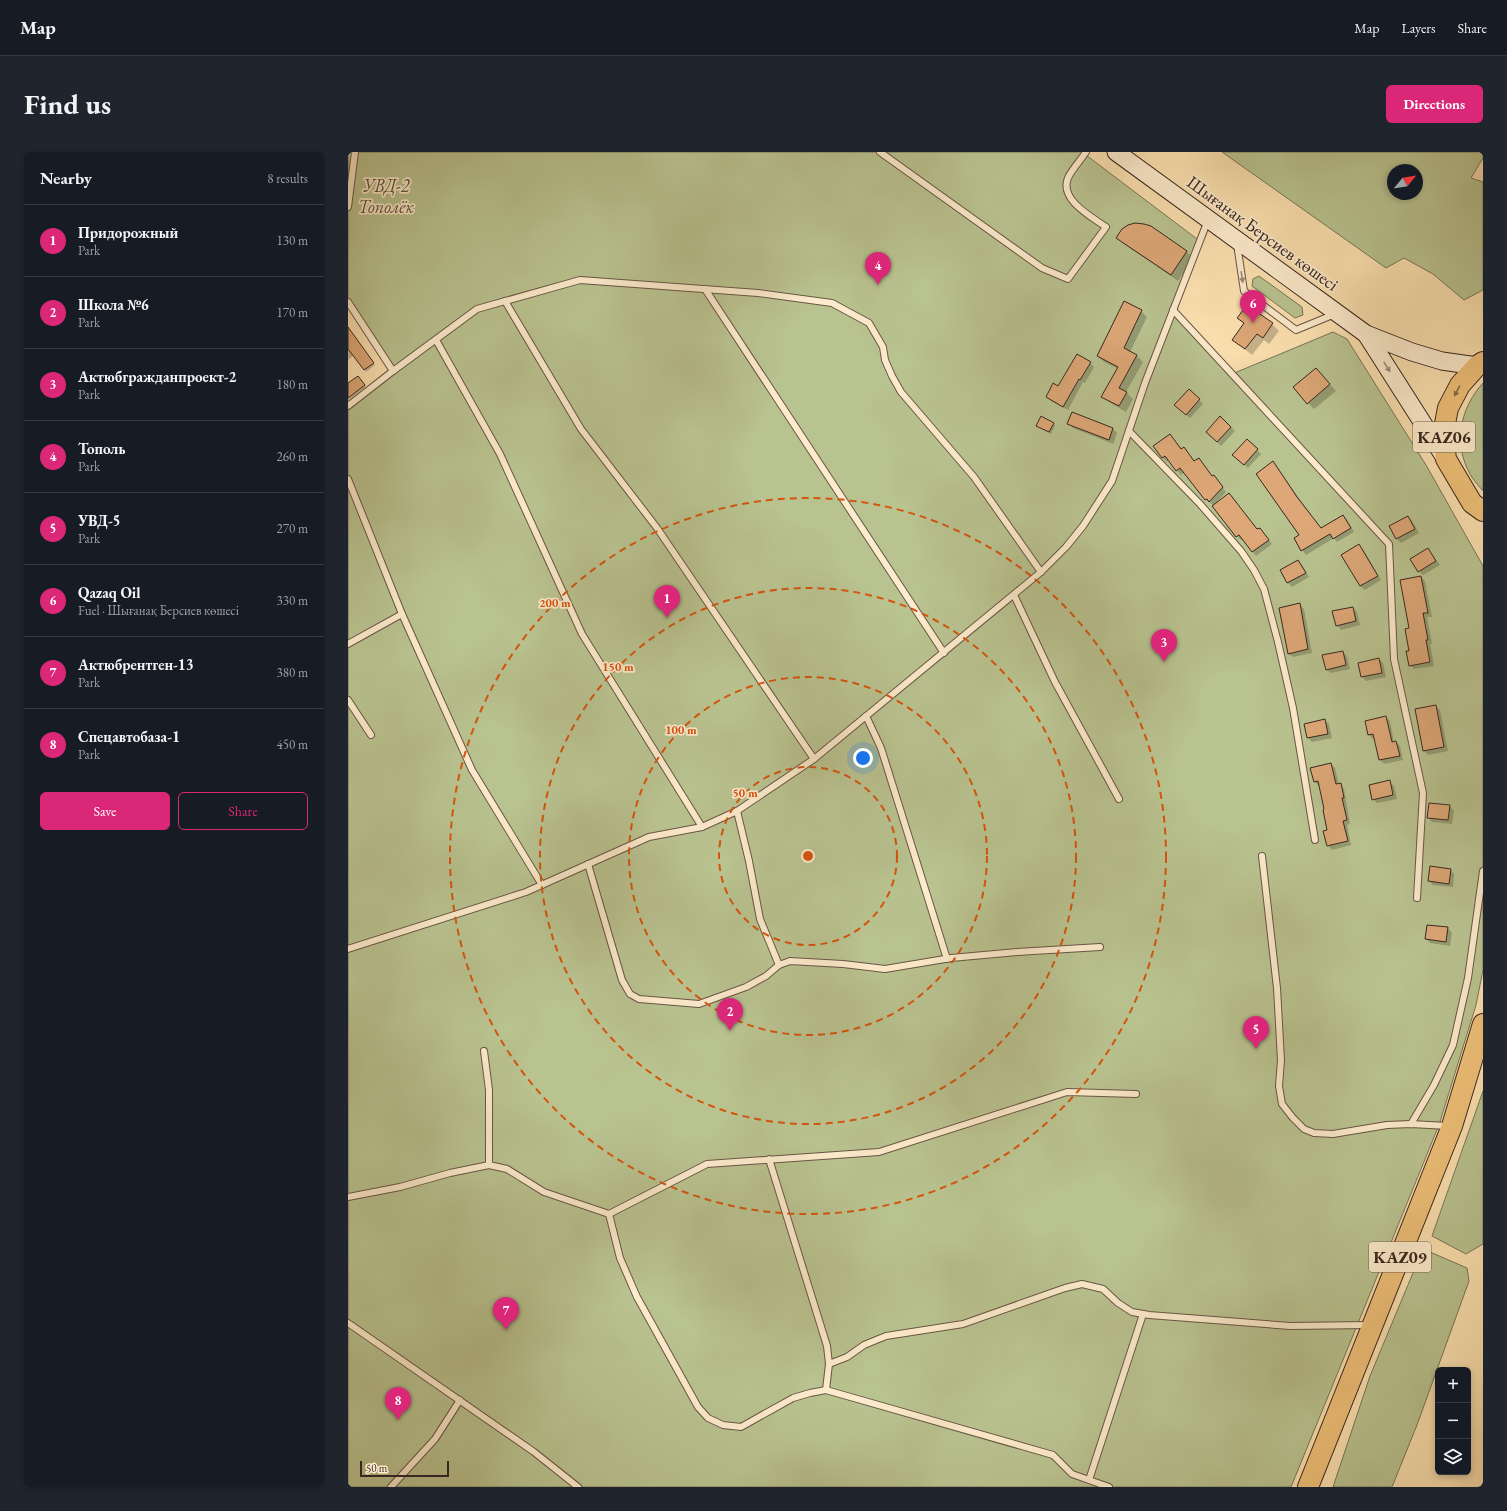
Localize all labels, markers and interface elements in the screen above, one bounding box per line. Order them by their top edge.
text: Map [20,15,56,40]
text: Map [1354,19,1379,37]
text: Layers [1401,19,1436,37]
text: Share [1458,19,1487,37]
button: Directions [1386,85,1483,123]
text: Find us [24,86,111,122]
north arrow [1387,164,1423,200]
text: Nearby [40,167,92,189]
text: 8 results [267,170,308,187]
street label: Шығанақ Берсиев көшесі [1183,170,1344,296]
park label: УВД-2 Тополёк [358,174,414,218]
text: Придорожный [78,223,178,242]
text: 1 [50,232,56,249]
text: 130 m [277,232,308,249]
text: Park [78,242,100,259]
pin: 4 [865,252,891,285]
one-way arrow [1239,271,1245,283]
pin: 6 [1240,290,1266,323]
text: Школа №6 [78,295,149,314]
text: 2 [50,304,56,321]
text: 170 m [277,304,308,321]
text: Park [78,314,100,331]
one-way arrow [1383,361,1391,372]
text: Актюбгражданпроект-2 [78,367,236,386]
text: 3 [50,376,56,393]
text: 180 m [277,376,308,393]
one-way arrow [1454,385,1460,397]
text: Park [78,386,100,403]
road number: KАZ06 [1413,422,1475,452]
text: Тополь [78,439,125,458]
text: 4 [50,448,56,465]
text: 260 m [277,448,308,465]
text: Park [78,458,100,475]
text: УВД-5 [78,511,121,530]
text: 5 [50,520,56,537]
text: 270 m [277,520,308,537]
text: Park [78,530,100,547]
text: Qazaq Oil [78,583,141,602]
pin: 1 [654,585,680,618]
text: 6 [50,592,56,609]
text: 330 m [277,592,308,609]
text: 200 m [539,595,571,611]
text: Fuel · Шығанақ Берсиев көшесі [78,602,239,619]
pin: 3 [1151,629,1177,662]
text: Актюбрентген-13 [78,655,194,674]
text: 150 m [602,659,634,675]
text: 7 [50,664,56,681]
text: 380 m [277,664,308,681]
text: Park [78,674,100,691]
text: 100 m [665,722,697,738]
text: Спецавтобаза-1 [78,727,180,746]
text: 8 [50,736,56,753]
text: 450 m [277,736,308,753]
text: Park [78,746,100,763]
your location [853,748,873,768]
text: 50 m [732,785,758,801]
button: Save [40,792,170,830]
button: Share [178,792,308,830]
centre of rings [801,849,815,863]
pin: 2 [717,998,743,1031]
pin: 5 [1243,1016,1269,1049]
road number: KAZ09 [1369,1242,1431,1272]
pin: 7 [493,1297,519,1330]
map controls [1435,1367,1471,1475]
button: + [1435,1367,1471,1403]
pin: 8 [385,1387,411,1420]
button: − [1435,1403,1471,1439]
button: layers [1435,1439,1471,1475]
scale bar [360,1459,449,1478]
text: 50 m [366,1461,387,1475]

